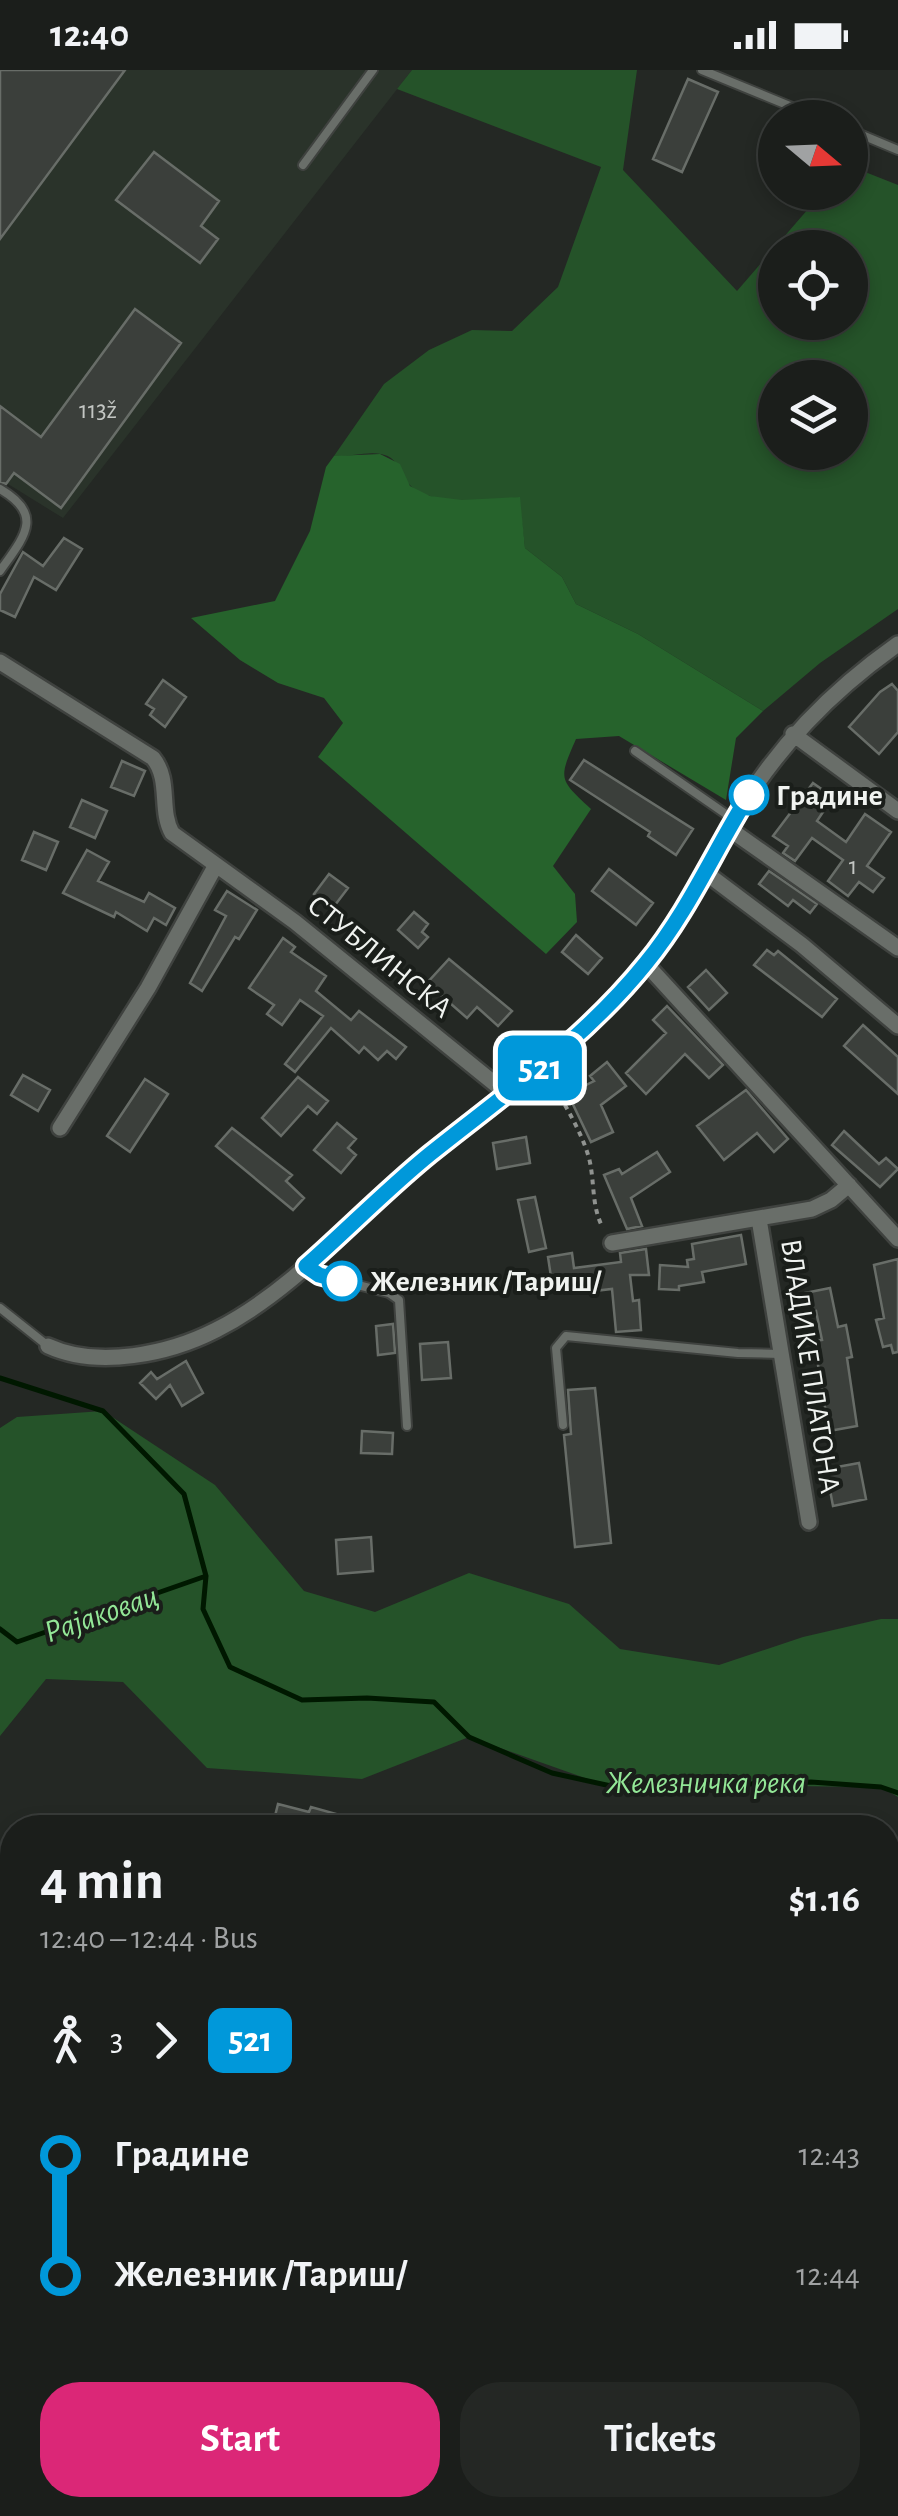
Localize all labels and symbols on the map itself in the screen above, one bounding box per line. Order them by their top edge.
north arrow [758,100,868,210]
house number: 113ž [79,398,117,423]
marker: Градине [730,776,768,814]
place label: Градине [776,781,883,811]
house number: 1 [849,854,857,879]
street label: СТУБЛИНСКА [301,890,457,1024]
line badge: 521 [482,1036,598,1100]
street label: ВЛАДИКЕ ПЛАТОНА [775,1237,845,1496]
marker: Железник /Тариш/ [323,1262,361,1300]
place label: Железник /Тариш/ [370,1267,603,1297]
water label: Рајаковац [40,1580,162,1648]
water label: Железничка река [606,1767,806,1800]

